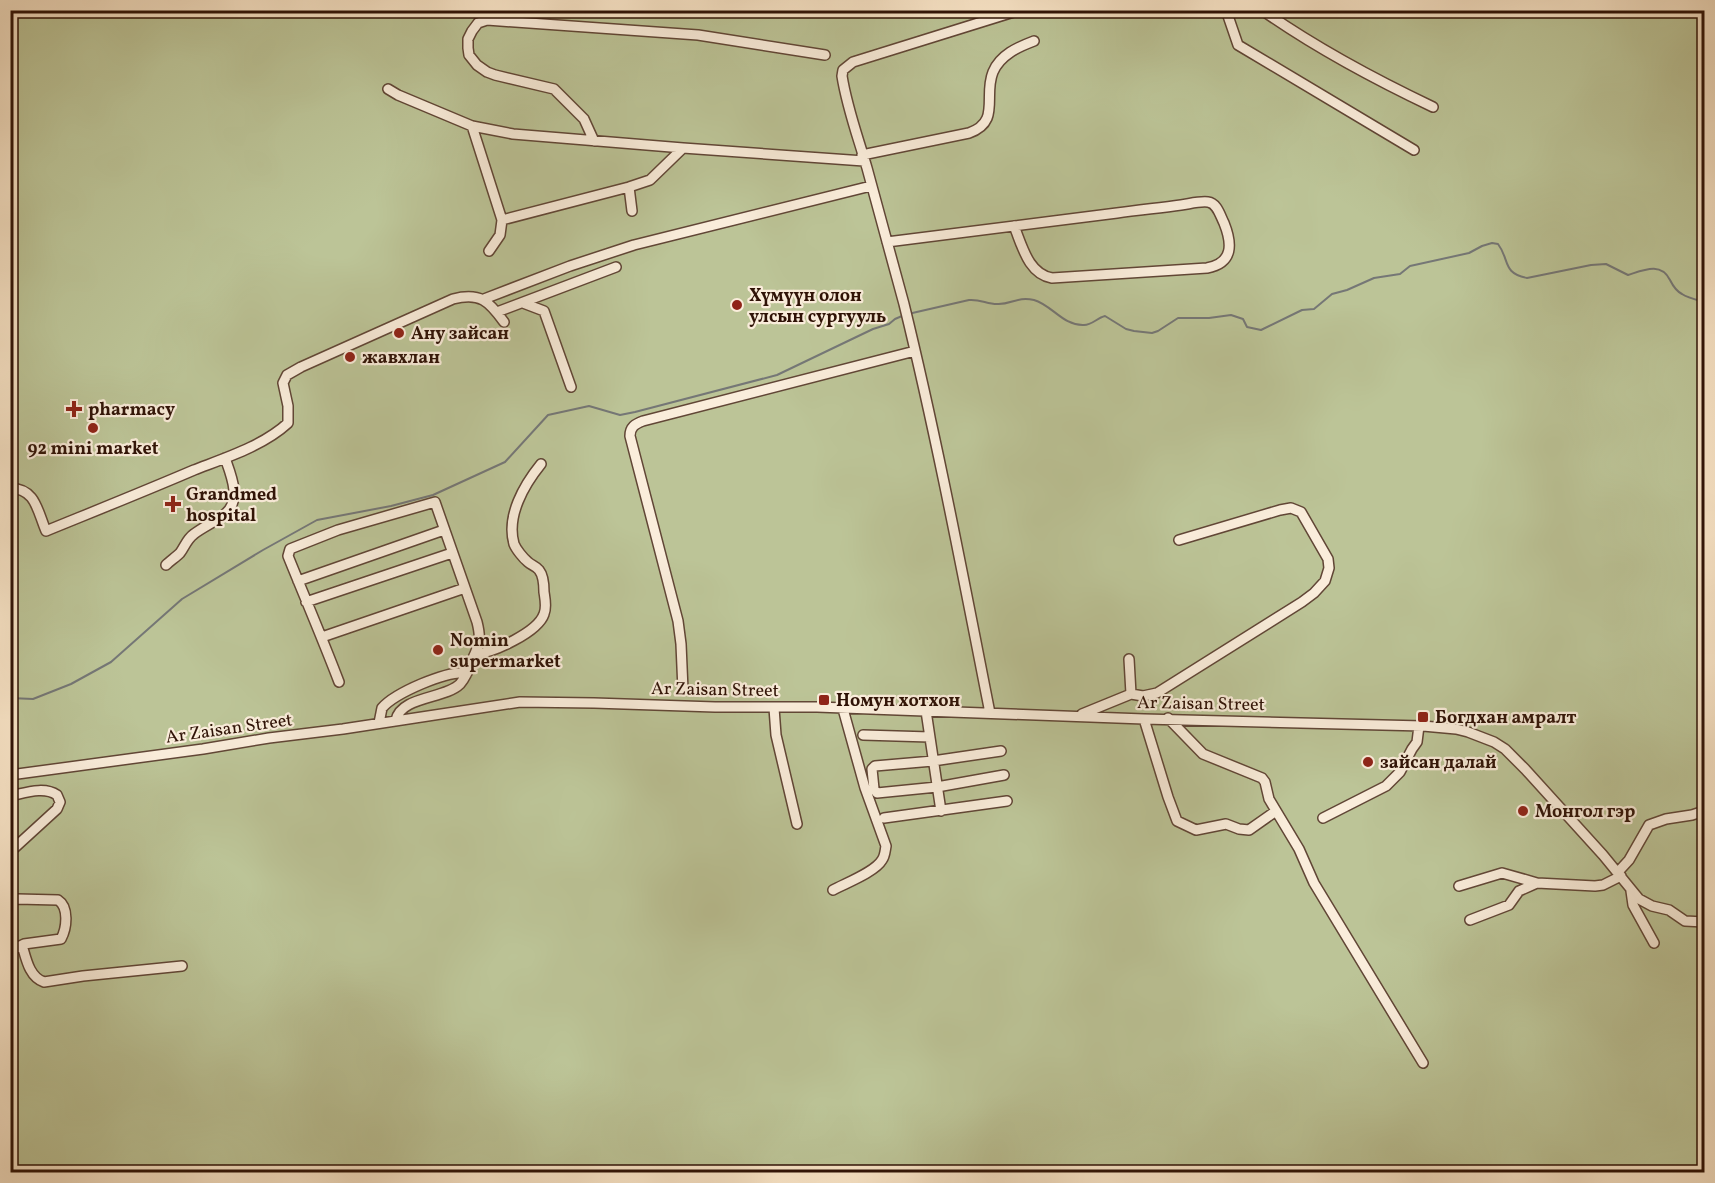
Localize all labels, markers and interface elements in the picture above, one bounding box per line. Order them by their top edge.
place label: Хүмүүн олон улсын сургууль [749,284,886,330]
marker: Хүмүүн олон улсын сургууль [730,298,744,312]
place label: Ану зайсан [411,322,509,347]
marker: Ану зайсан [392,326,406,340]
place label: жавхлан [362,346,440,371]
marker: жавхлан [343,350,357,364]
place label: pharmacy [88,398,175,423]
marker: pharmacy [65,400,83,418]
marker: 92 mini market [86,421,100,435]
place label: 92 mini market [28,437,159,462]
place label: Grandmed hospital [186,483,277,529]
marker: Grandmed hospital [164,495,182,513]
place label: Nomin supermarket [450,629,561,675]
marker: Nomin supermarket [431,643,445,657]
street label: Ar Zaisan Street [651,677,779,704]
place label: Номун хотхон [836,689,960,714]
street label: Ar Zaisan Street [1137,691,1265,718]
marker: Номун хотхон [817,693,831,707]
place label: Богдхан амралт [1435,706,1576,731]
street label: Ar Zaisan Street [164,708,294,751]
marker: Богдхан амралт [1416,710,1430,724]
place label: зайсан далай [1380,751,1497,776]
marker: зайсан далай [1361,755,1375,769]
place label: Монгол гэр [1535,800,1635,825]
marker: Монгол гэр [1516,804,1530,818]

